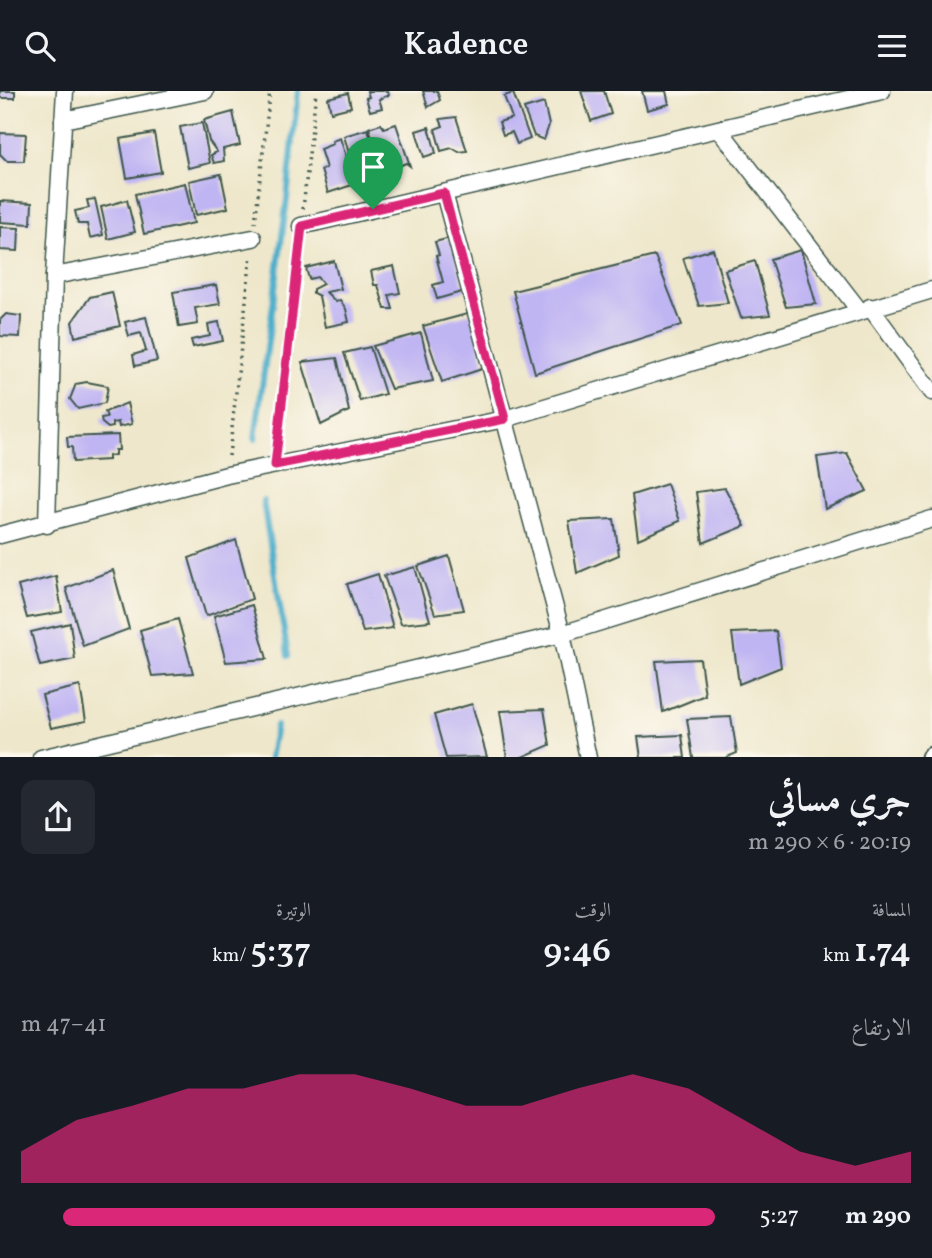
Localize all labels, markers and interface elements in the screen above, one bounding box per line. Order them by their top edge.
text: Kadence [404,24,528,68]
icon: search [21,27,59,65]
icon: menu [873,27,911,65]
pin [343,137,403,209]
icon: arrive [354,148,392,186]
text: جري مسائي [768,774,911,827]
button: share [21,780,95,854]
text: 20:19 · 6 × 290 m [748,827,911,859]
text: الوتيرة [276,898,311,924]
text: الوقت [575,898,611,924]
text: المسافة [872,898,911,924]
text: 5:37 [250,928,311,976]
text: 9:46 [543,928,611,976]
text: 1.74 [854,928,911,976]
text: /km [212,943,250,969]
text: km [823,943,854,969]
text: 41–47 m [21,1009,107,1041]
text: الارتفاع [851,1013,911,1045]
text: 5:27 [760,1201,799,1233]
text: 290 m [845,1201,911,1233]

